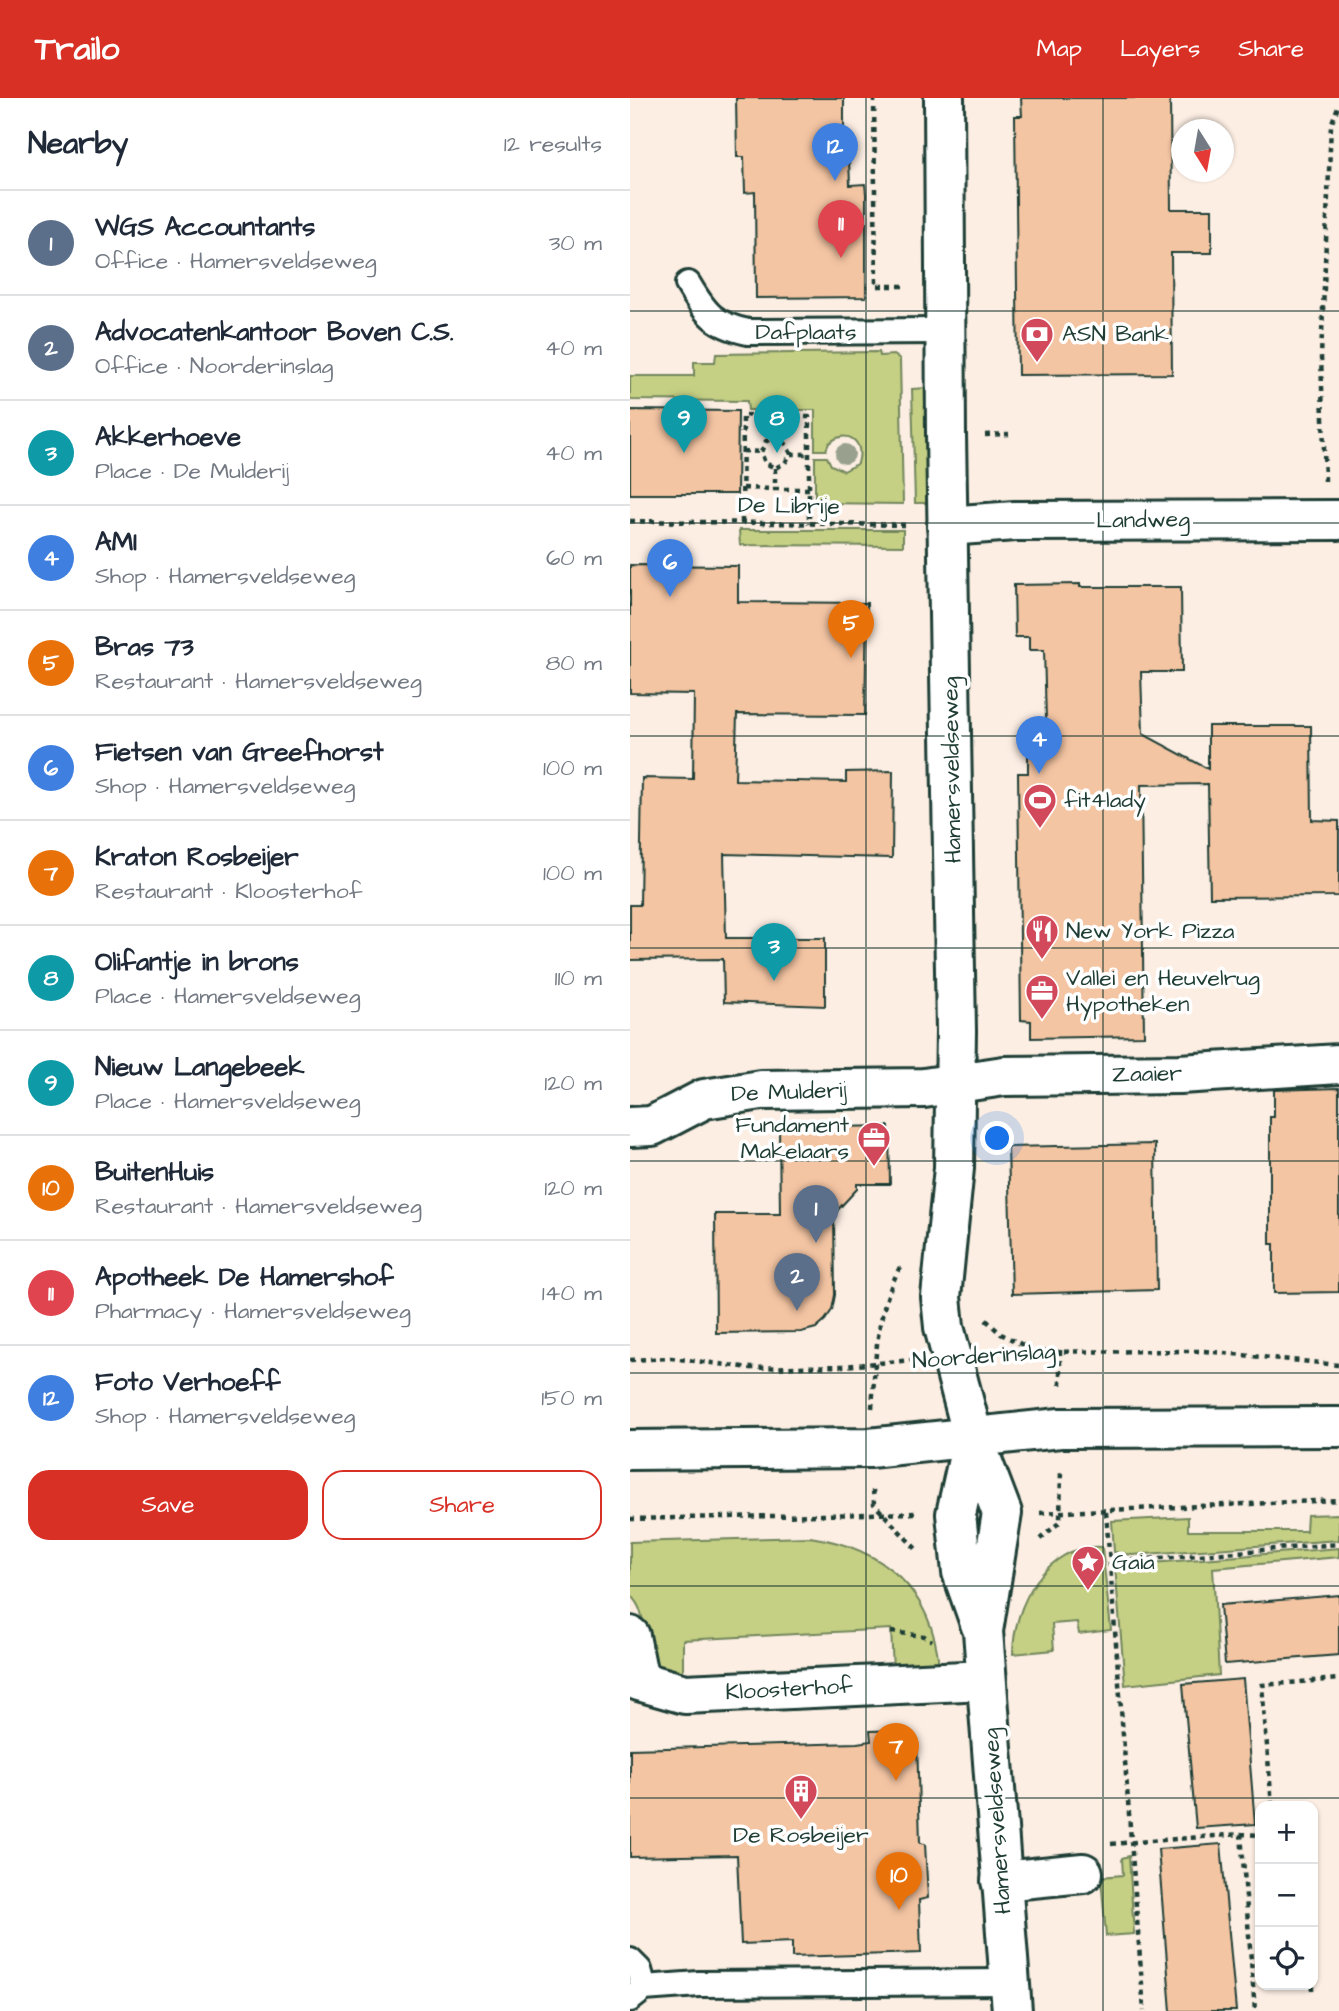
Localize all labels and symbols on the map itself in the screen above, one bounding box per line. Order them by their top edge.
north arrow [1171,119,1234,182]
pin: 12 [812,123,858,181]
pin: 11 [818,200,864,258]
bank icon: ASN Bank [1018,315,1056,364]
street label: Dafplaats [756,316,856,348]
place label: ASN Bank [1062,318,1169,350]
pin: 9 [661,395,707,453]
pin: 8 [754,395,800,453]
street label: De Librije [738,489,840,523]
street label: Landweg [1096,503,1190,538]
pin: 6 [647,539,693,597]
pin: 5 [828,600,874,658]
street label: Hamersveldseweg [934,676,971,864]
pin: 4 [1016,716,1062,774]
sports icon: fit4lady [1021,781,1059,830]
place label: fit4lady [1064,784,1146,817]
restaurant icon: New York Pizza [1023,912,1061,961]
place label: New York Pizza [1066,915,1235,947]
pin: 3 [751,923,797,981]
place label: Vallei en Heuvelrug Hypotheken [1066,962,1260,1021]
office icon: Vallei en Heuvelrug Hypotheken [1023,972,1061,1021]
street label: Zaaier [1112,1057,1183,1091]
street label: De Mulderij [731,1074,847,1110]
place label: Fundament Makelaars [735,1109,850,1167]
office icon: Fundament Makelaars [855,1119,893,1168]
your location [980,1121,1014,1155]
pin: 1 [793,1185,839,1243]
pin: 2 [774,1253,820,1311]
street label: Noorderinslag [911,1335,1057,1378]
place icon: Gaia [1069,1543,1107,1592]
place label: Gaia [1112,1546,1155,1578]
street label: Kloosterhof [725,1670,854,1708]
pin: 7 [873,1723,919,1781]
street label: Hamersveldseweg [975,1726,1020,1915]
building icon: De Rosbeijer [782,1772,820,1821]
place label: De Rosbeijer [733,1819,869,1851]
pin: 10 [876,1852,922,1910]

